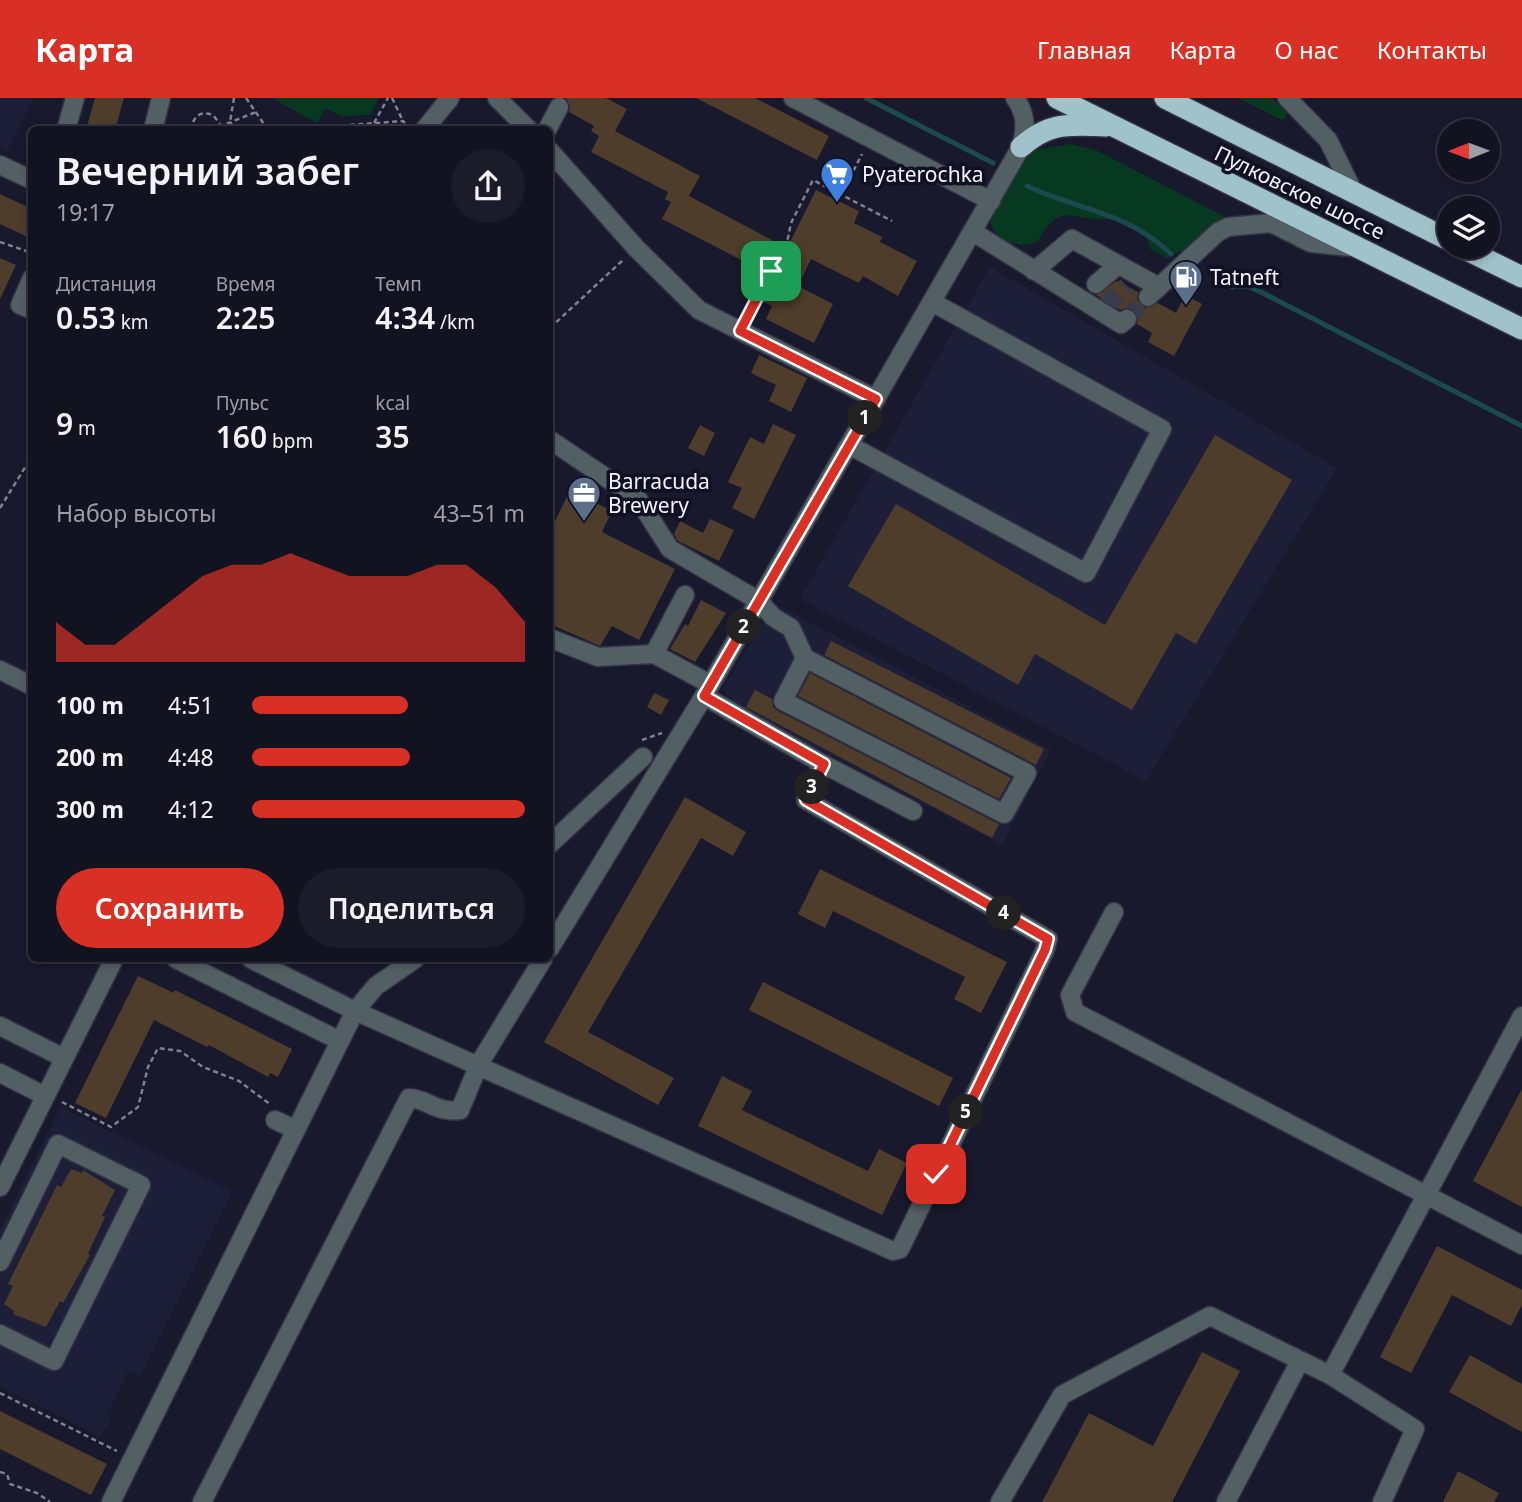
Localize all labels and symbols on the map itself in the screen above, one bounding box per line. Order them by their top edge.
north arrow [1437,119,1500,182]
street label: Пулковское шоссе [1210,139,1390,245]
supermarket icon: Pyaterochka [818,155,856,204]
place label: Pyaterochka [862,160,984,188]
pin [741,241,801,301]
fuel station icon: Tatneft [1167,258,1205,307]
place label: Tatneft [1210,263,1279,291]
pin: 1 [848,400,882,436]
place label: Barracuda Brewery [608,467,710,519]
office icon: Barracuda Brewery [565,474,603,523]
pin: 2 [726,610,762,644]
pin: 3 [794,770,830,804]
pin: 4 [986,896,1021,930]
pin: 5 [948,1094,984,1130]
pin [906,1144,966,1204]

